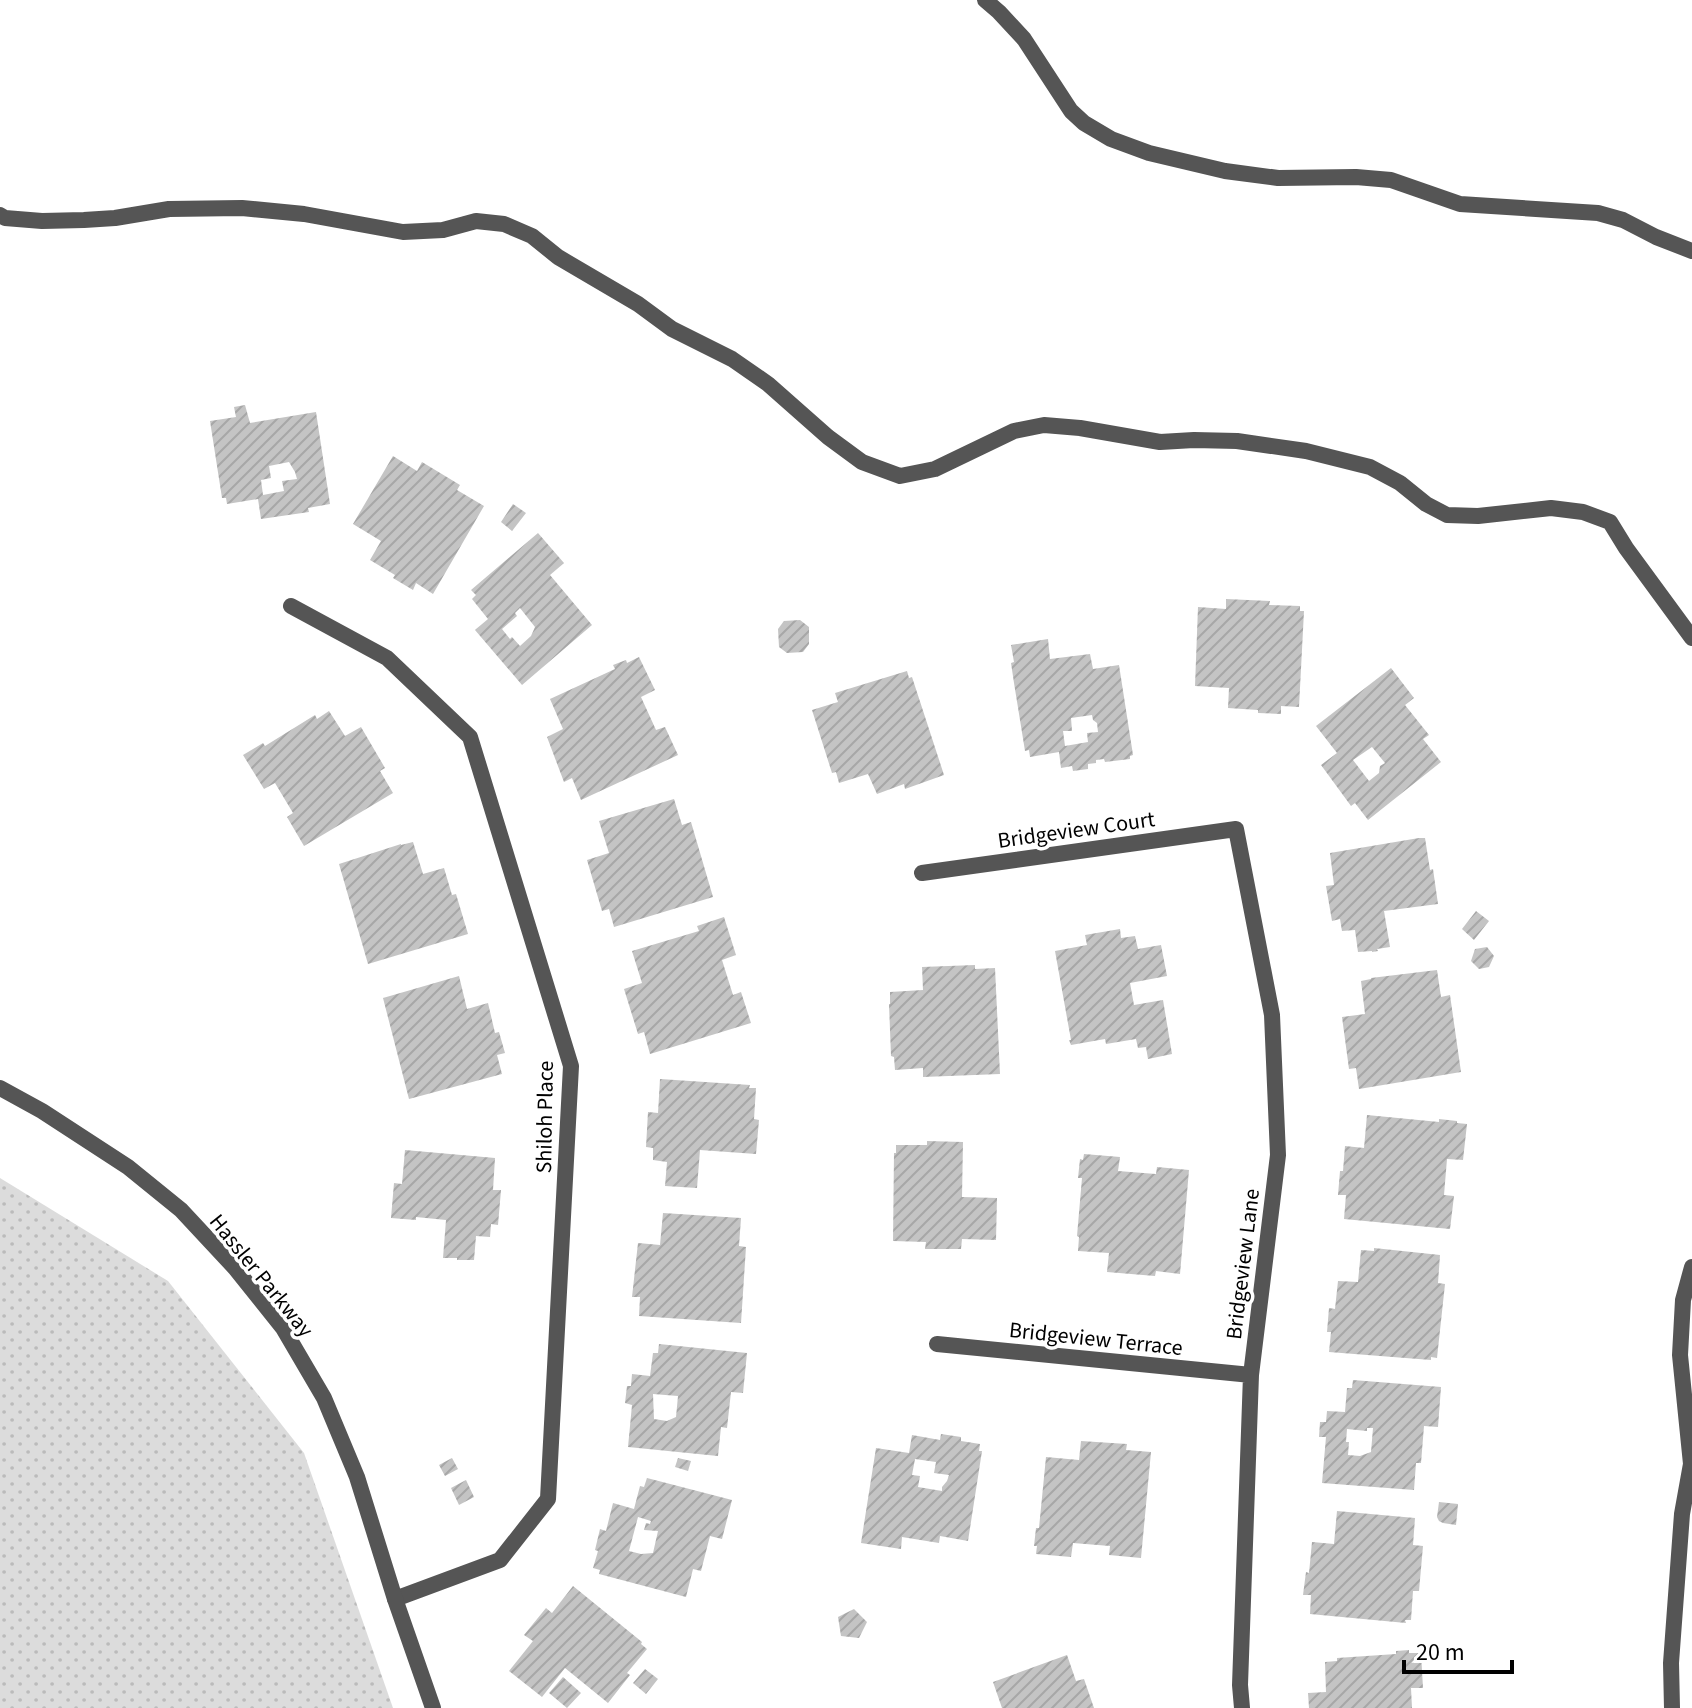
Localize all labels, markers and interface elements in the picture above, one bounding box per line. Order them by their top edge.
street label: Bridgeview Court [995,803,1157,857]
street label: Shiloh Place [528,1060,562,1174]
street label: Bridgeview Lane [1218,1187,1268,1341]
street label: Hassler Parkway [201,1207,321,1345]
street label: Bridgeview Terrace [1007,1314,1184,1364]
scale bar [1404,1624,1512,1674]
text: 20 m [1416,1635,1465,1670]

